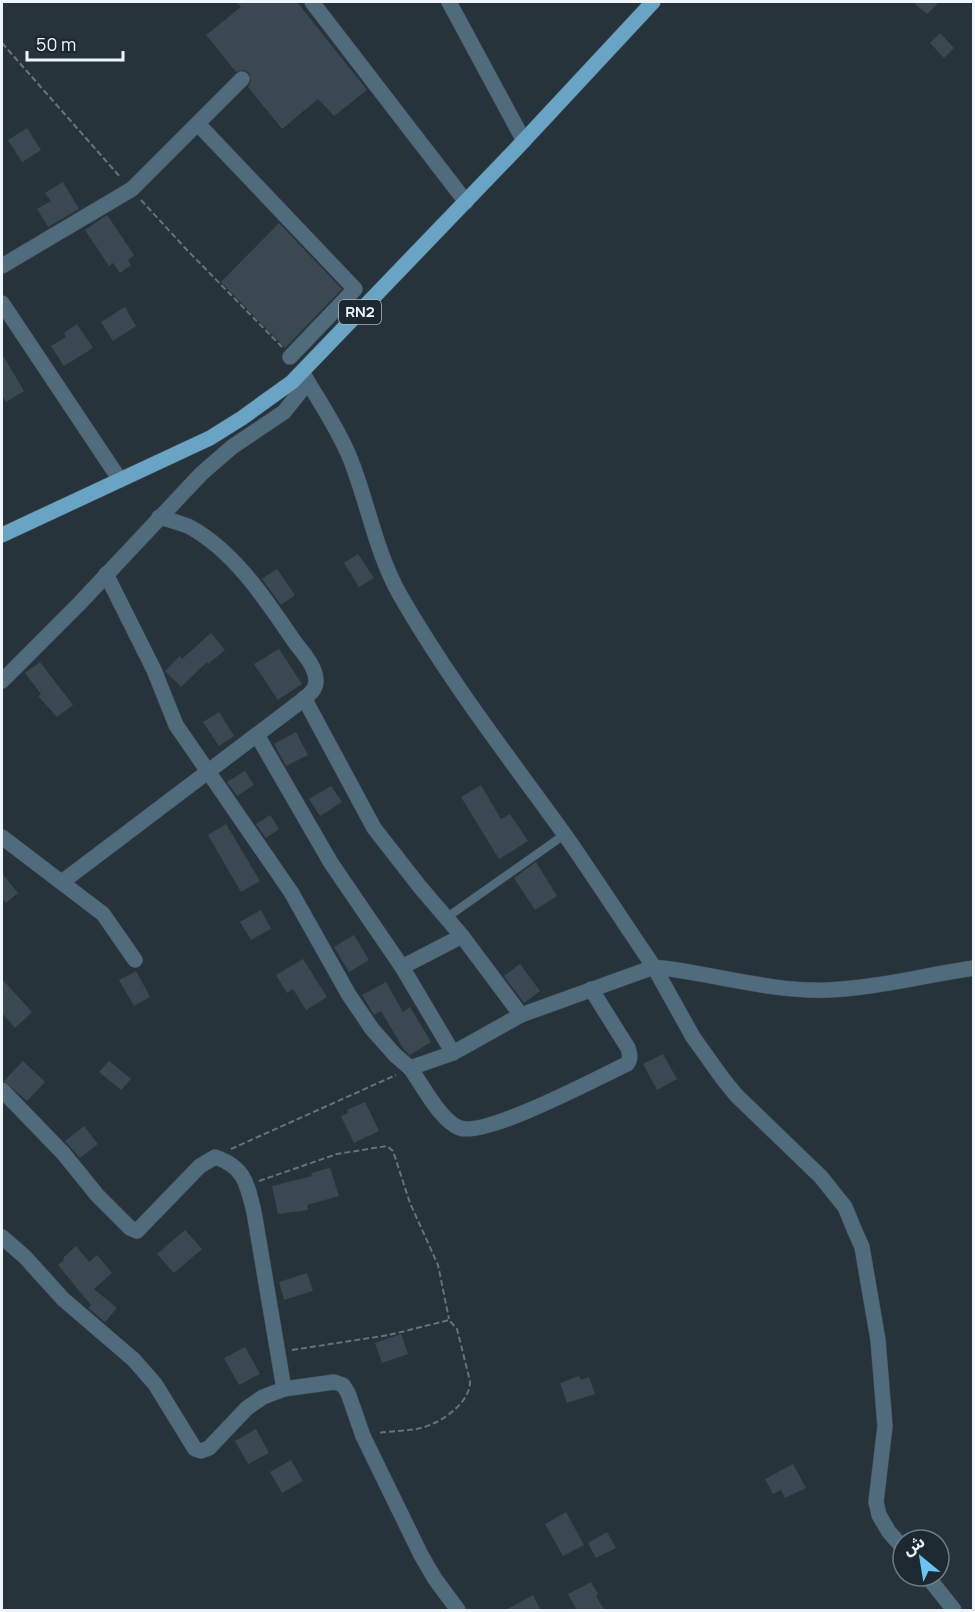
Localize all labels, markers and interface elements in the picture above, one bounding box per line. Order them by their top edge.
scale bar [27,24,123,62]
text: 50 m [36,32,76,56]
road number: RN2 [339,300,381,324]
north arrow [891,1528,951,1588]
text: ش [899,1530,929,1560]

